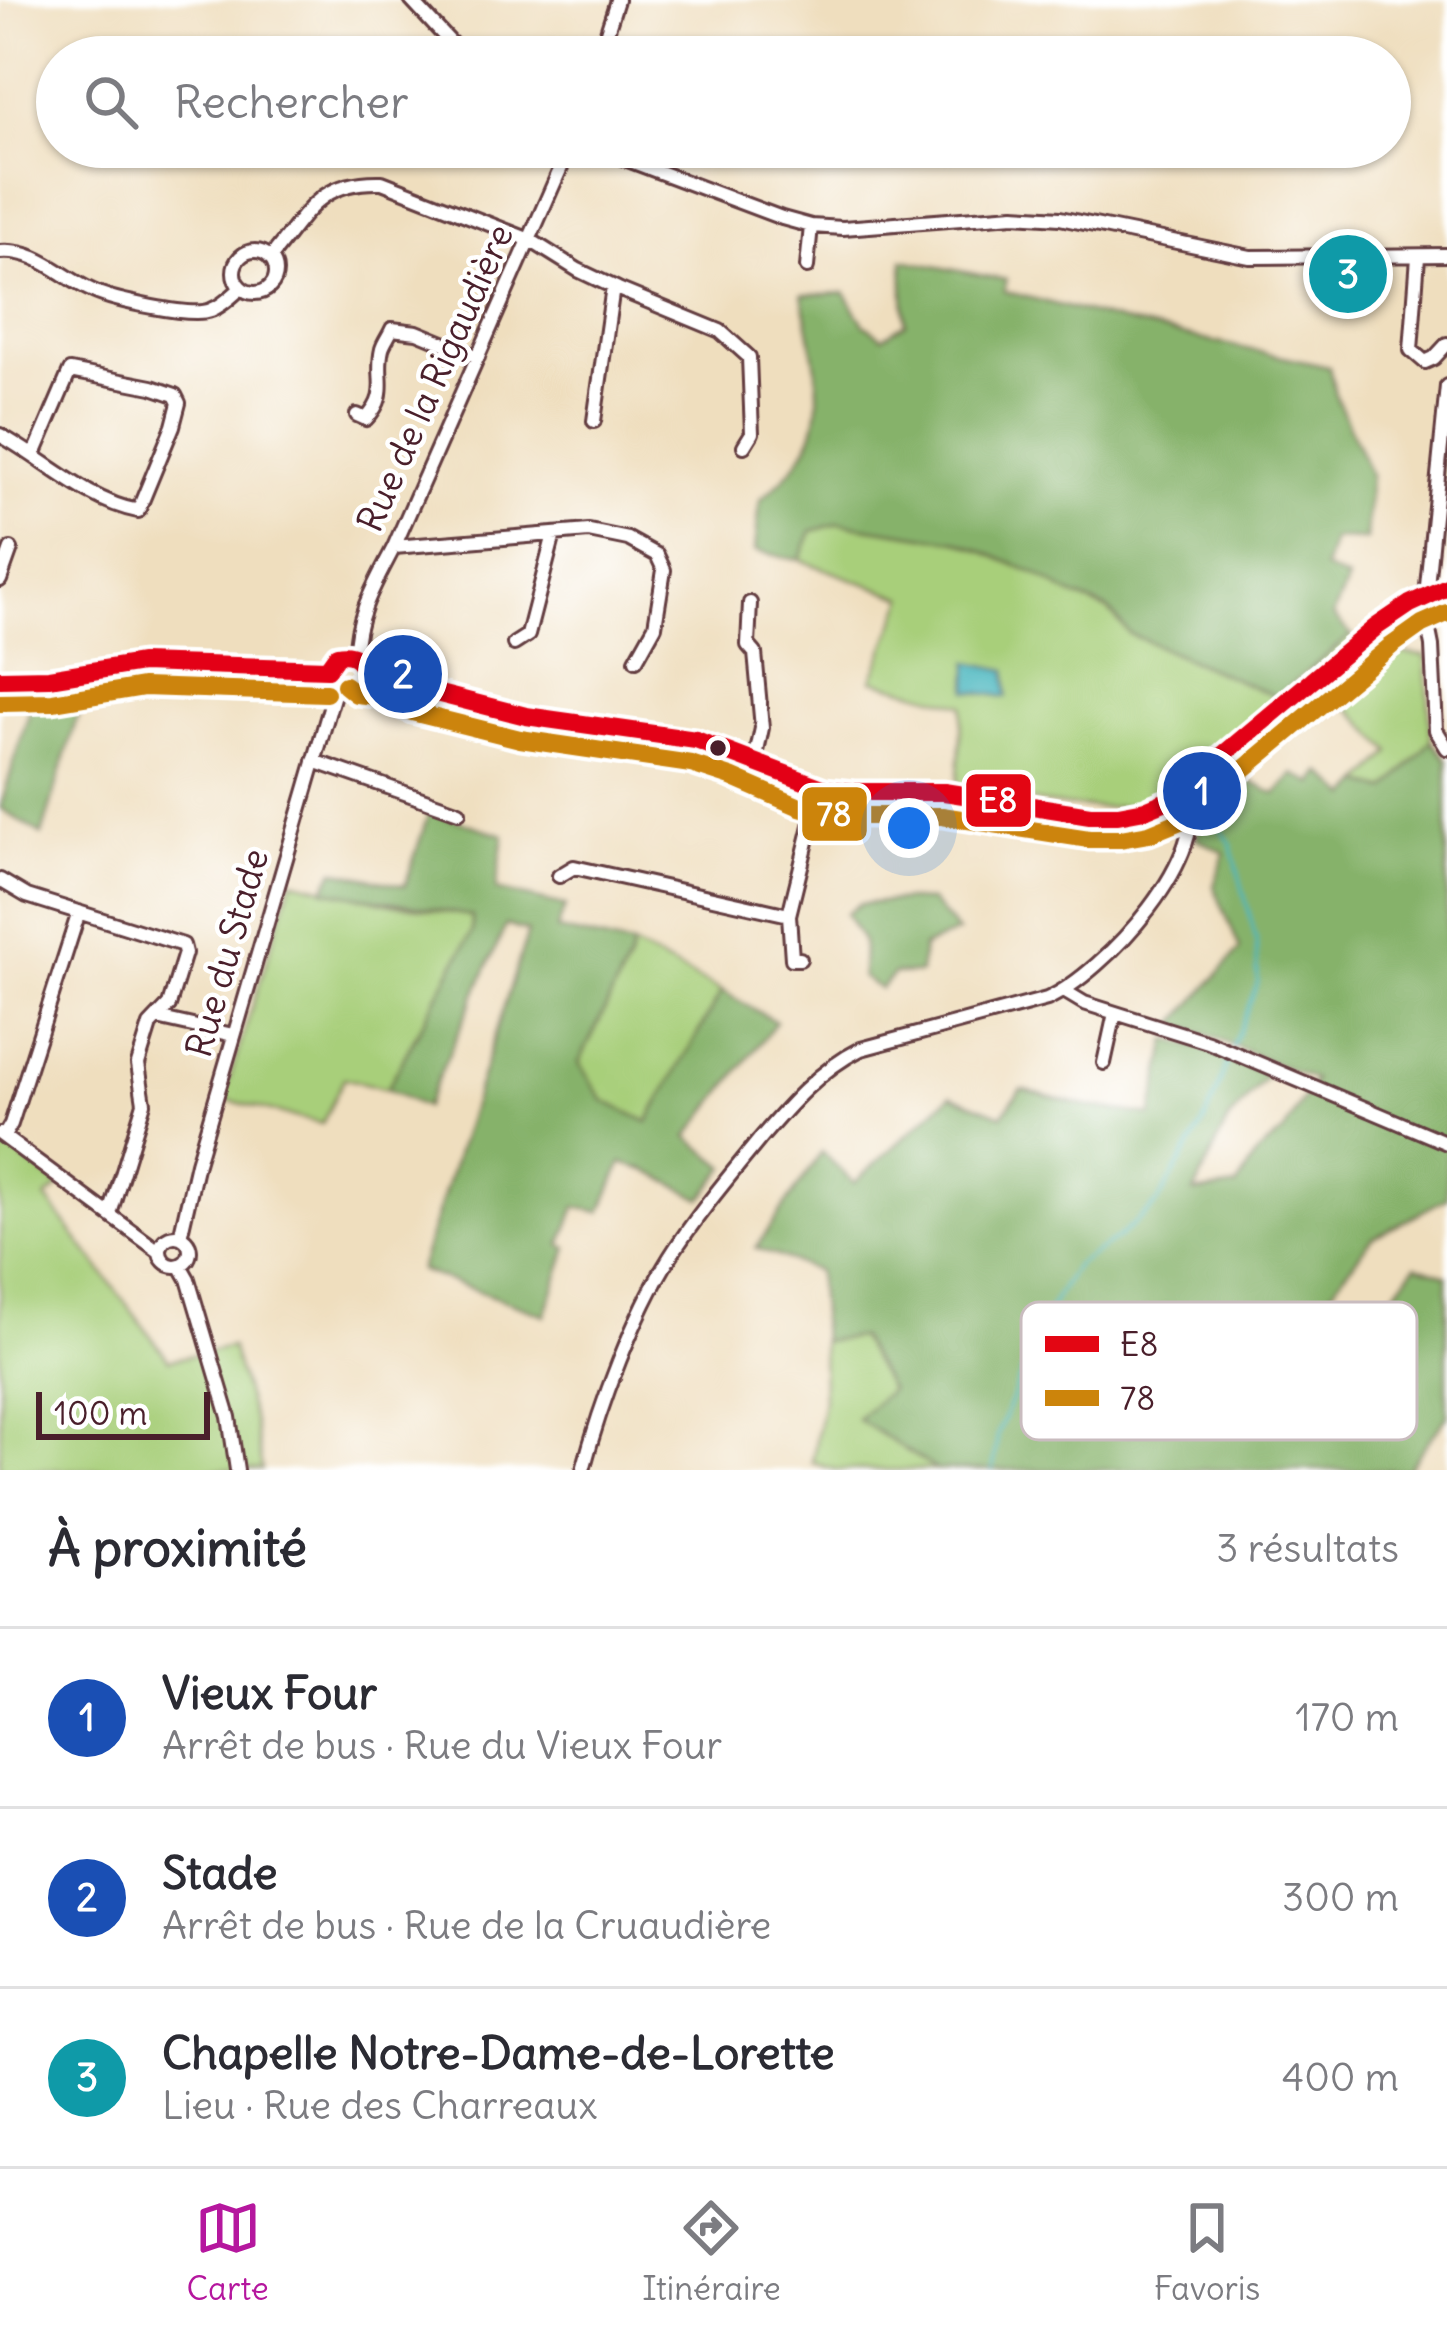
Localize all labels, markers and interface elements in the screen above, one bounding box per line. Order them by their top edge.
search box [36,36,1411,168]
icon: search [78,69,144,135]
text: Rechercher [174,74,409,130]
street label: Rue de la Rigaudière [347,217,523,539]
pin: 3 [1309,229,1387,319]
pin: 2 [364,629,442,719]
unlabelled marker [707,737,729,759]
pin: 1 [1163,746,1241,836]
line badge: E8 [964,772,1033,829]
text: E8 [979,779,1017,821]
line badge: 78 [800,785,869,843]
text: 78 [816,793,852,835]
your location [879,798,939,858]
street label: Rue du Stade [176,844,278,1062]
legend [1021,1302,1417,1440]
text: E8 [1120,1323,1158,1365]
text: 78 [1120,1377,1155,1419]
scale bar [36,1386,210,1439]
text: 100 m [54,1392,147,1434]
text: À proximité [48,1516,307,1580]
text: 3 résultats [1216,1524,1399,1573]
text: Vieux Four [162,1665,377,1721]
text: 1 [79,1693,95,1742]
text: 170 m [1295,1693,1399,1742]
text: Arrêt de bus · Rue du Vieux Four [162,1721,722,1770]
text: Stade [162,1845,277,1901]
text: 2 [76,1873,98,1922]
text: 300 m [1282,1873,1399,1922]
text: Arrêt de bus · Rue de la Cruaudière [162,1901,771,1950]
text: Chapelle Notre-Dame-de-Lorette [162,2025,835,2081]
text: 3 [76,2053,98,2102]
text: 400 m [1282,2053,1399,2102]
text: Lieu · Rue des Charreaux [162,2081,597,2130]
tab: Carte [187,2195,269,2309]
tab: Itinéraire [642,2195,781,2309]
tab: Favoris [1154,2195,1260,2309]

